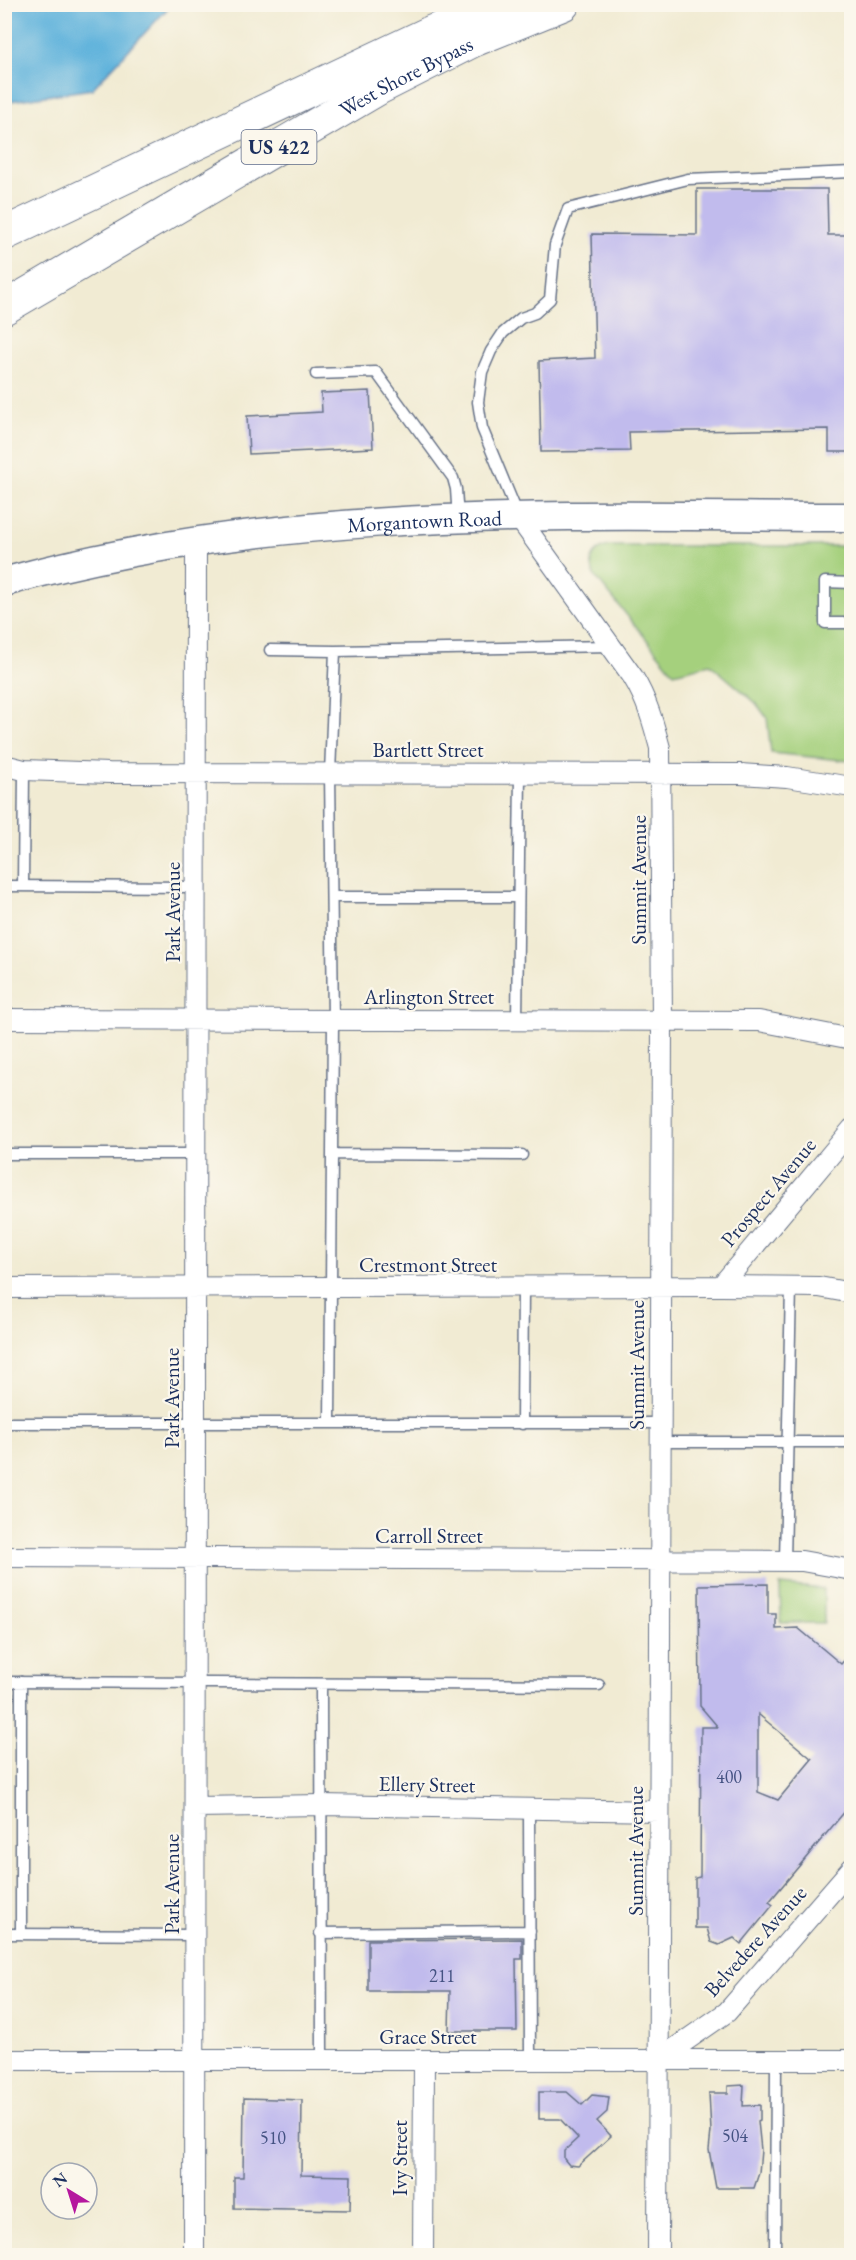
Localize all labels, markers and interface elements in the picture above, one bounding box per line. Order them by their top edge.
street label: West Shore Bypass [334,29,477,122]
road number: US 422 [242,130,316,164]
street label: Morgantown Road [346,504,503,538]
street label: Bartlett Street [372,736,484,763]
street label: Summit Avenue [625,815,652,945]
street label: Park Avenue [159,862,186,962]
street label: Arlington Street [363,983,495,1010]
street label: Prospect Avenue [715,1132,821,1252]
street label: Crestmont Street [359,1251,498,1278]
street label: Summit Avenue [623,1300,650,1430]
street label: Park Avenue [158,1348,185,1448]
street label: Carroll Street [375,1522,483,1549]
house number: 400 [716,1765,742,1788]
street label: Ellery Street [378,1770,476,1798]
street label: Summit Avenue [622,1786,649,1916]
street label: Park Avenue [158,1834,185,1934]
street label: Belvedere Avenue [698,1880,812,2002]
house number: 211 [429,1964,455,1987]
street label: Grace Street [379,2023,477,2050]
street label: Ivy Street [386,2120,413,2196]
house number: 504 [722,2124,748,2147]
house number: 510 [260,2126,286,2149]
north arrow [39,2161,99,2221]
text: N [49,2167,72,2192]

